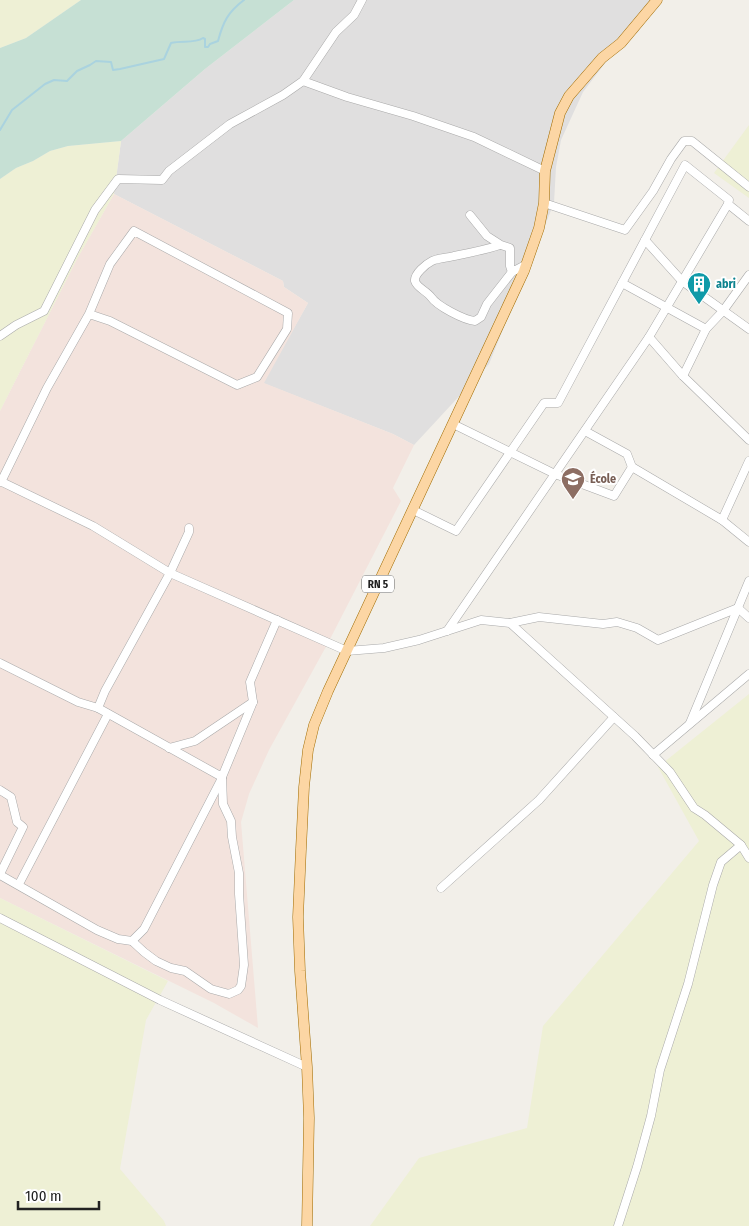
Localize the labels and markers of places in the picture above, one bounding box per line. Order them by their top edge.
building icon: abri [686,271,712,305]
place label: abri [716,277,736,291]
school or university icon: École [560,466,586,500]
place label: École [590,470,616,486]

